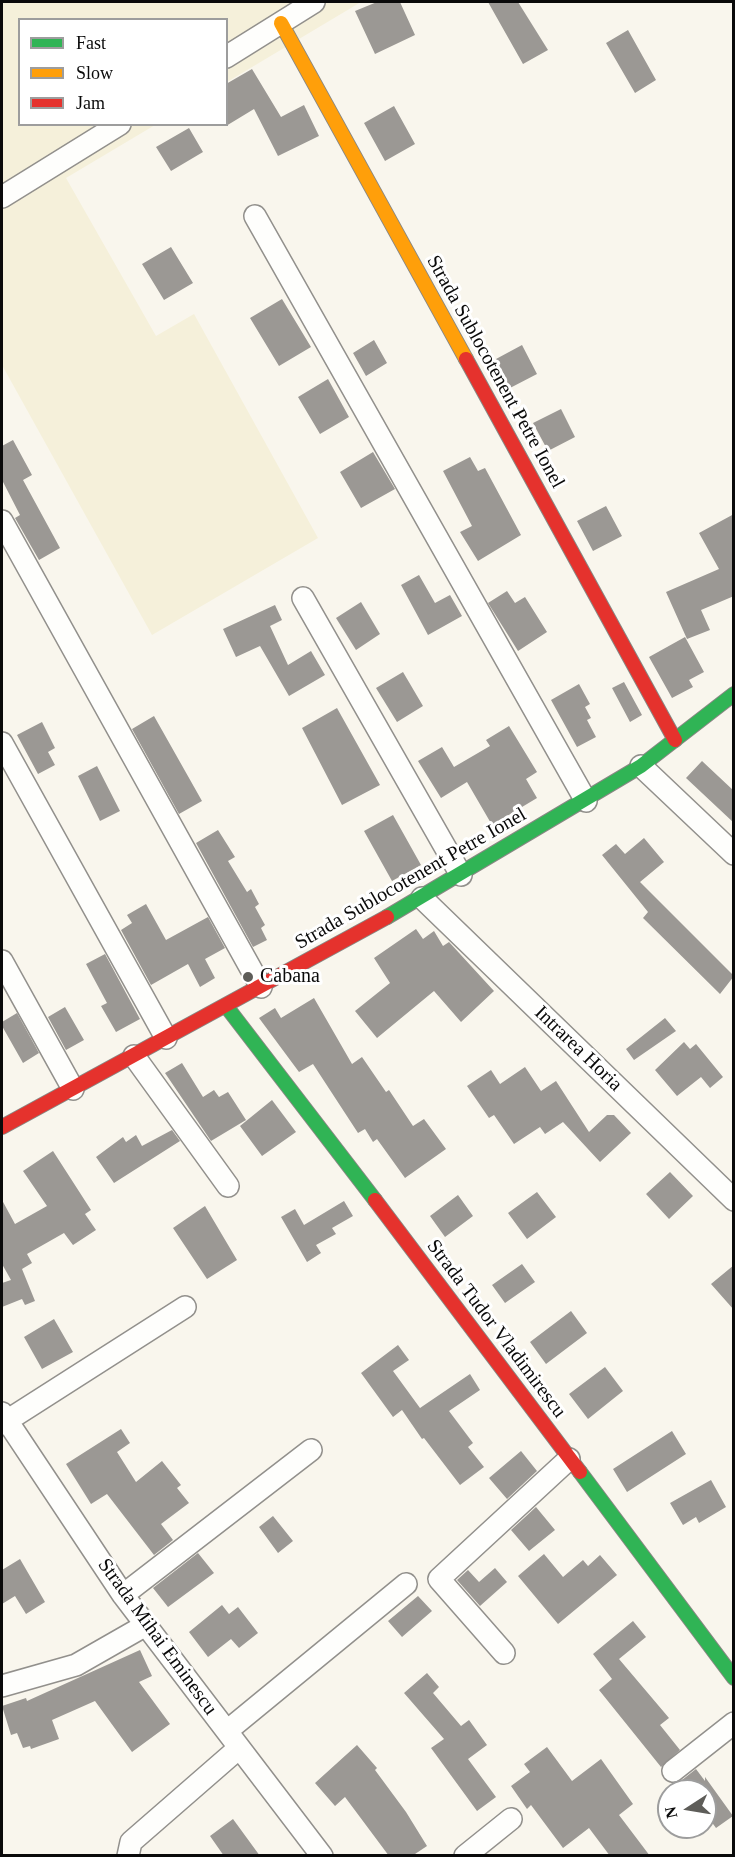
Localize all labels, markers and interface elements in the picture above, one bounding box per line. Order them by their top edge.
legend [18,18,228,126]
text: Fast [76,33,106,53]
text: Slow [76,63,113,83]
text: Jam [76,93,105,113]
street label: Strada Sublocotenent Petre Ionel [421,251,569,493]
street label: Strada Sublocotenent Petre Ionel [291,803,531,955]
place label: Cabana [260,965,320,989]
marker: Cabana [241,970,255,984]
street label: Intrarea Horia [529,1001,627,1097]
street label: Strada Tudor Vladimirescu [421,1235,571,1423]
street label: Strada Mihai Eminescu [92,1554,222,1720]
north arrow [657,1779,717,1839]
text: N [661,1805,680,1820]

